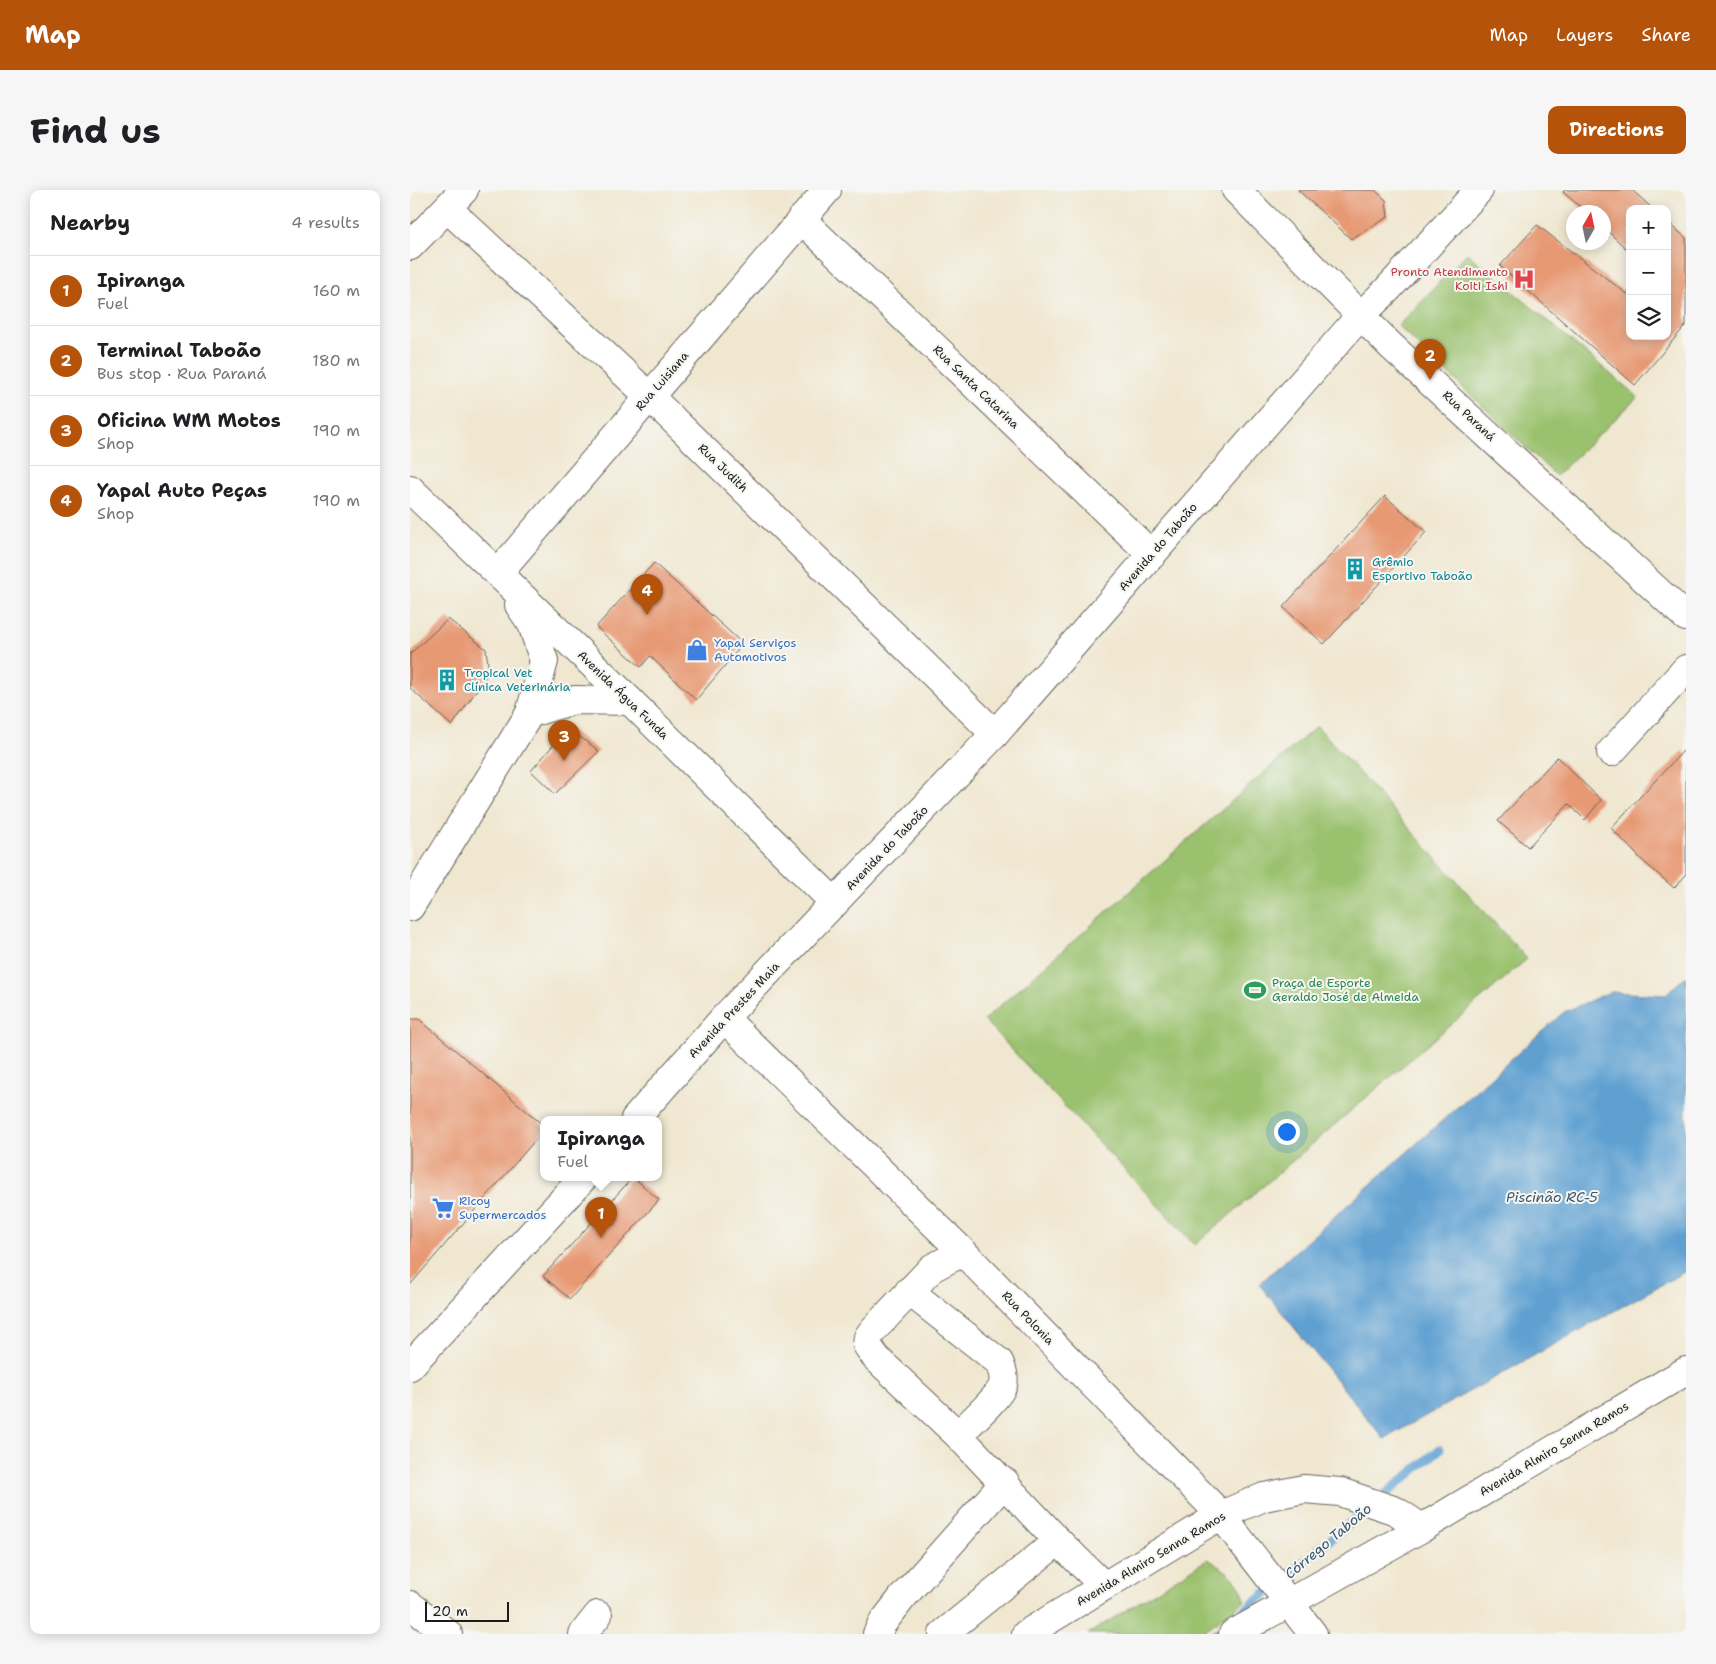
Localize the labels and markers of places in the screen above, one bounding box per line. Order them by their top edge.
place label: Pronto Atendimento Koiti Ishi [1391,264,1508,294]
hospital icon: Pronto Atendimento Koiti Ishi [1511,266,1537,292]
pin: 2 [1414,339,1446,380]
place label: Grêmio Esportivo Taboão [1372,554,1472,584]
building icon: Grêmio Esportivo Taboão [1342,556,1368,582]
pin: 4 [631,574,663,615]
place label: Yapal Serviços Automotivos [714,635,796,665]
shop icon: Yapal Serviços Automotivos [684,637,710,663]
place label: Tropical Vet Clínica Veterinária [464,665,571,695]
building icon: Tropical Vet Clínica Veterinária [434,667,460,693]
pin: 3 [548,720,580,761]
place label: Praça de Esporte Geraldo José de Almeida [1272,975,1419,1005]
sports icon: Praça de Esporte Geraldo José de Almeida [1242,977,1268,1003]
place label: Ricoy Supermercados [459,1193,547,1223]
supermarket icon: Ricoy Supermercados [430,1195,456,1221]
pin: 1 [585,1197,617,1238]

